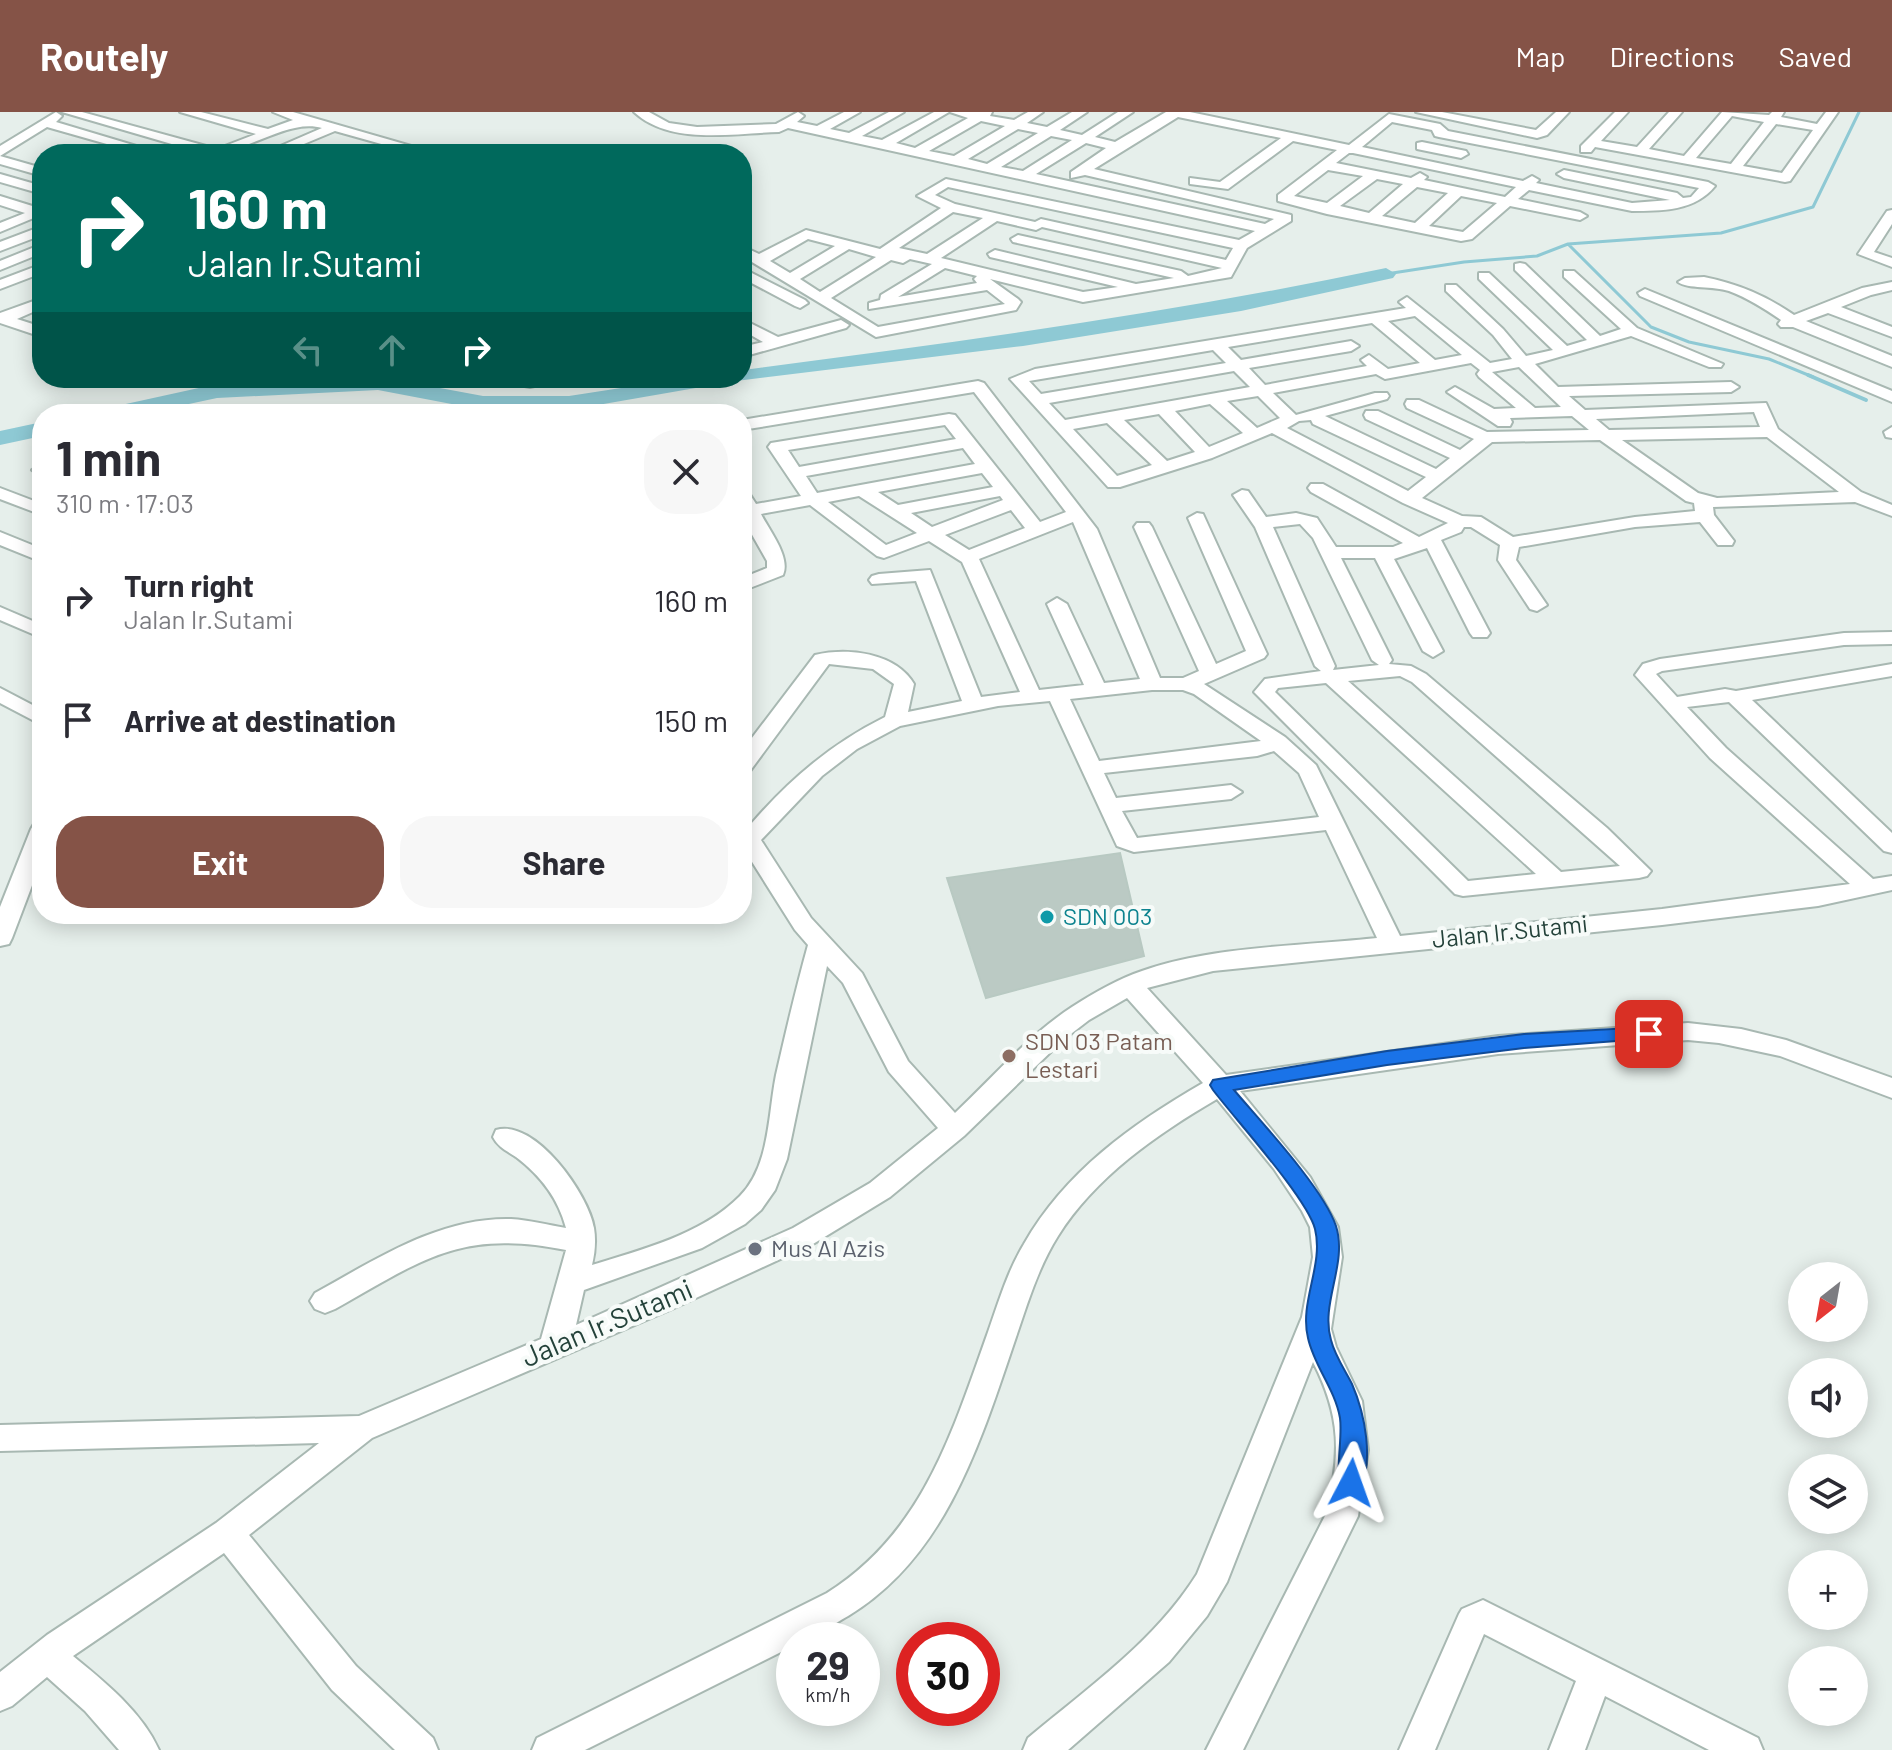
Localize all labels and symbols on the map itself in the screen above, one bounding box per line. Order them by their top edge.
place label: SDN 003 [1063,901,1152,930]
marker: SDN 003 [1038,908,1056,926]
street label: Jalan Ir.Sutami [1431,908,1589,953]
pin [1615,1000,1683,1068]
place label: SDN 03 Patam Lestari [1025,1026,1173,1083]
marker: SDN 03 Patam Lestari [1000,1047,1018,1065]
place label: Mus Al Azis [771,1233,885,1262]
marker: Mus Al Azis [746,1240,764,1258]
north arrow [1788,1262,1868,1342]
street label: Jalan Ir.Sutami [516,1271,697,1373]
position arrow [1309,1441,1393,1525]
speed limit sign: 30 [896,1622,1000,1726]

